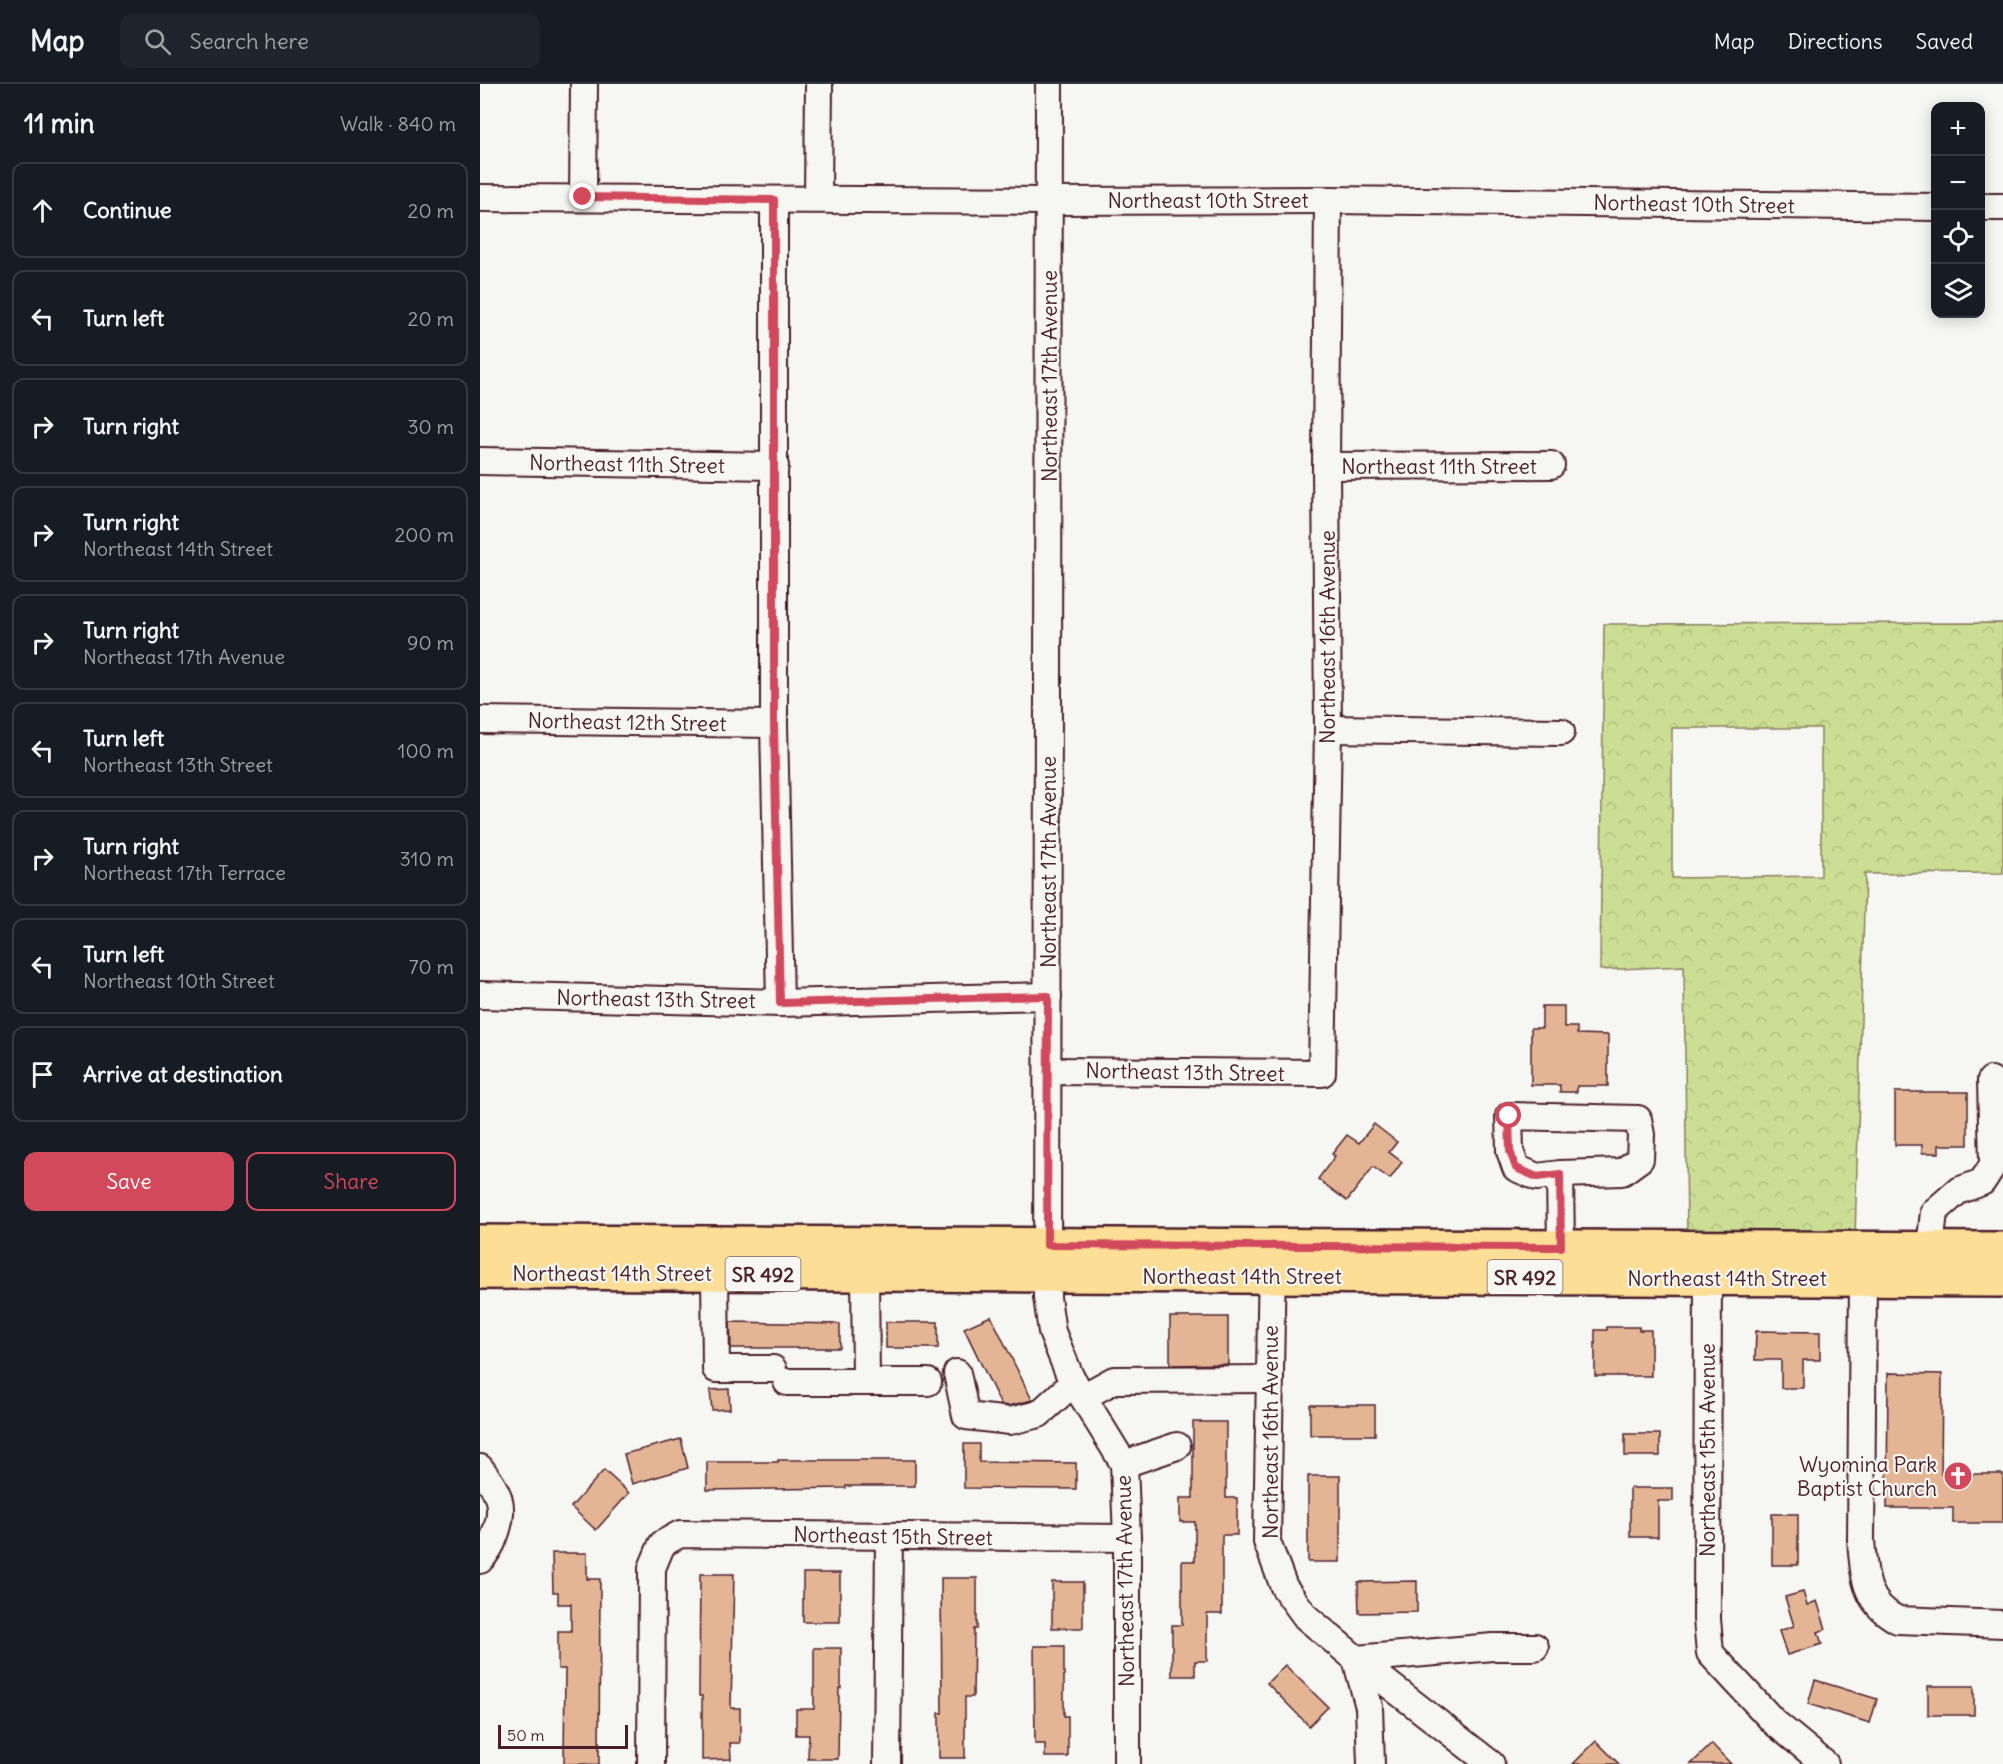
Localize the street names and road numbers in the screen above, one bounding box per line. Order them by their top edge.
street label: Northeast 10th Street [1107,187,1309,214]
street label: Northeast 10th Street [1593,189,1795,219]
street label: Northeast 17th Avenue [1036,270,1063,482]
street label: Northeast 11th Street [529,449,725,479]
street label: Northeast 11th Street [1341,453,1537,480]
street label: Northeast 16th Avenue [1314,530,1341,744]
street label: Northeast 12th Street [527,707,727,737]
street label: Northeast 17th Avenue [1035,756,1062,968]
street label: Northeast 13th Street [556,984,756,1014]
street label: Northeast 13th Street [1085,1057,1285,1087]
road number: SR 492 [726,1257,800,1291]
street label: Northeast 14th Street [512,1260,712,1287]
road number: SR 492 [1488,1260,1562,1294]
street label: Northeast 14th Street [1142,1263,1342,1290]
street label: Northeast 14th Street [1627,1265,1827,1292]
street label: Northeast 16th Avenue [1257,1325,1284,1539]
street label: Northeast 15th Avenue [1694,1343,1721,1557]
street label: Northeast 17th Avenue [1110,1475,1140,1687]
street label: Northeast 15th Street [793,1521,993,1551]

